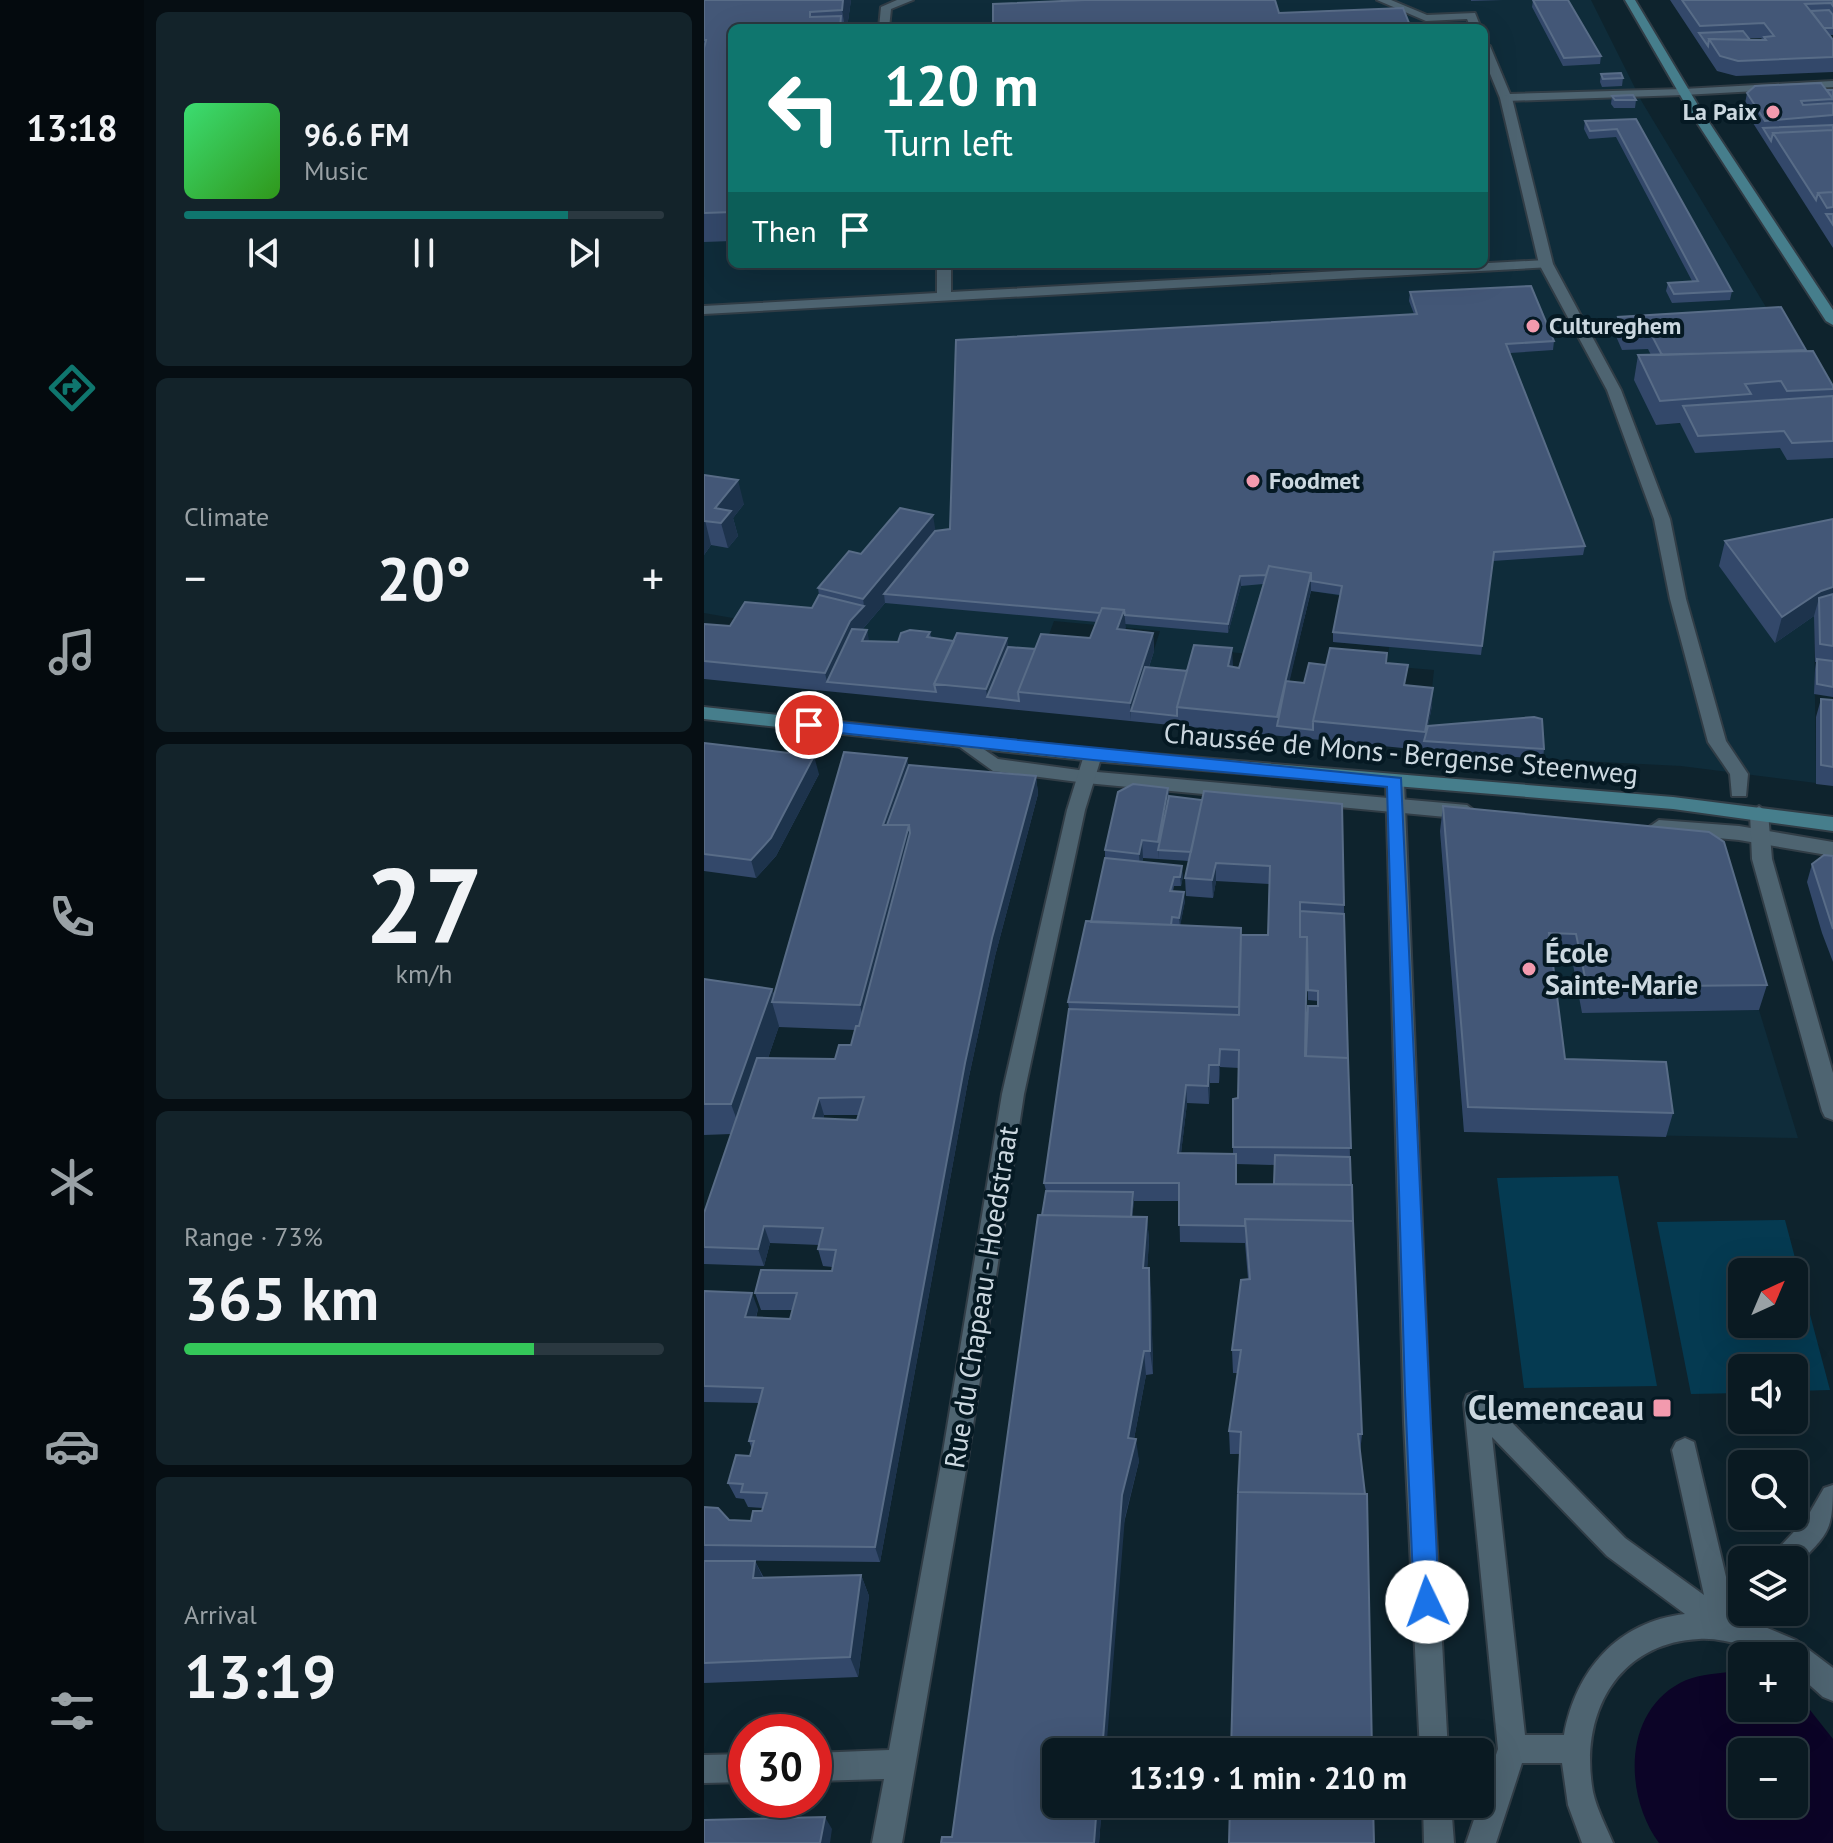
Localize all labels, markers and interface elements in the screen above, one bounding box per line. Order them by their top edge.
text: 120 m [884,49,1039,121]
icon: left [752,56,856,160]
place label: La Paix [1683,96,1757,127]
marker: La Paix [1764,103,1782,121]
text: 13:18 [26,104,118,151]
text: 96.6 FM [304,115,409,154]
text: Turn left [884,119,1013,166]
text: Music [304,154,368,187]
icon: arrive [833,208,877,252]
text: Then [752,211,817,250]
icon: previous [242,231,286,275]
icon: pause [402,231,446,275]
icon: next [562,231,606,275]
place label: Cultureghem [1549,310,1681,341]
marker: Cultureghem [1524,317,1542,335]
icon: directions [44,360,100,416]
place label: Foodmet [1269,465,1360,496]
marker: Foodmet [1244,472,1262,490]
text: Climate [184,500,269,533]
text: 20° [377,539,471,617]
text: − [184,549,206,606]
text: + [642,549,664,606]
icon: music [44,624,100,680]
pin [775,691,843,759]
icon: arrive [787,703,831,747]
street label: Chaussée de Mons - Bergense Steenweg [1162,713,1640,792]
text: 27 [365,837,483,972]
icon: phone [44,889,100,945]
place label: École Sainte-Marie [1545,934,1698,1003]
text: km/h [396,957,453,990]
marker: École Sainte-Marie [1520,960,1538,978]
street label: Rue du Chapeau - Hoedstraat [935,1123,1026,1471]
icon: climate [44,1154,100,1210]
text: Range · 73% [184,1220,323,1253]
north arrow [1728,1258,1808,1338]
map controls [1728,1258,1808,1818]
text: 365 km [184,1259,379,1337]
button: sound [1728,1354,1808,1434]
place label: Clemenceau [1468,1385,1644,1429]
marker: Clemenceau [1651,1397,1673,1419]
icon: car [44,1418,100,1474]
button: search [1728,1450,1808,1530]
button: layers [1728,1546,1808,1626]
position arrow [1385,1560,1469,1644]
text: Arrival [184,1598,257,1631]
text: 13:19 [184,1637,336,1715]
button: + [1728,1642,1808,1722]
icon: filters [44,1683,100,1739]
speed limit sign: 30 [728,1714,832,1818]
button: − [1728,1738,1808,1818]
text: 13:19 · 1 min · 210 m [1129,1758,1407,1797]

